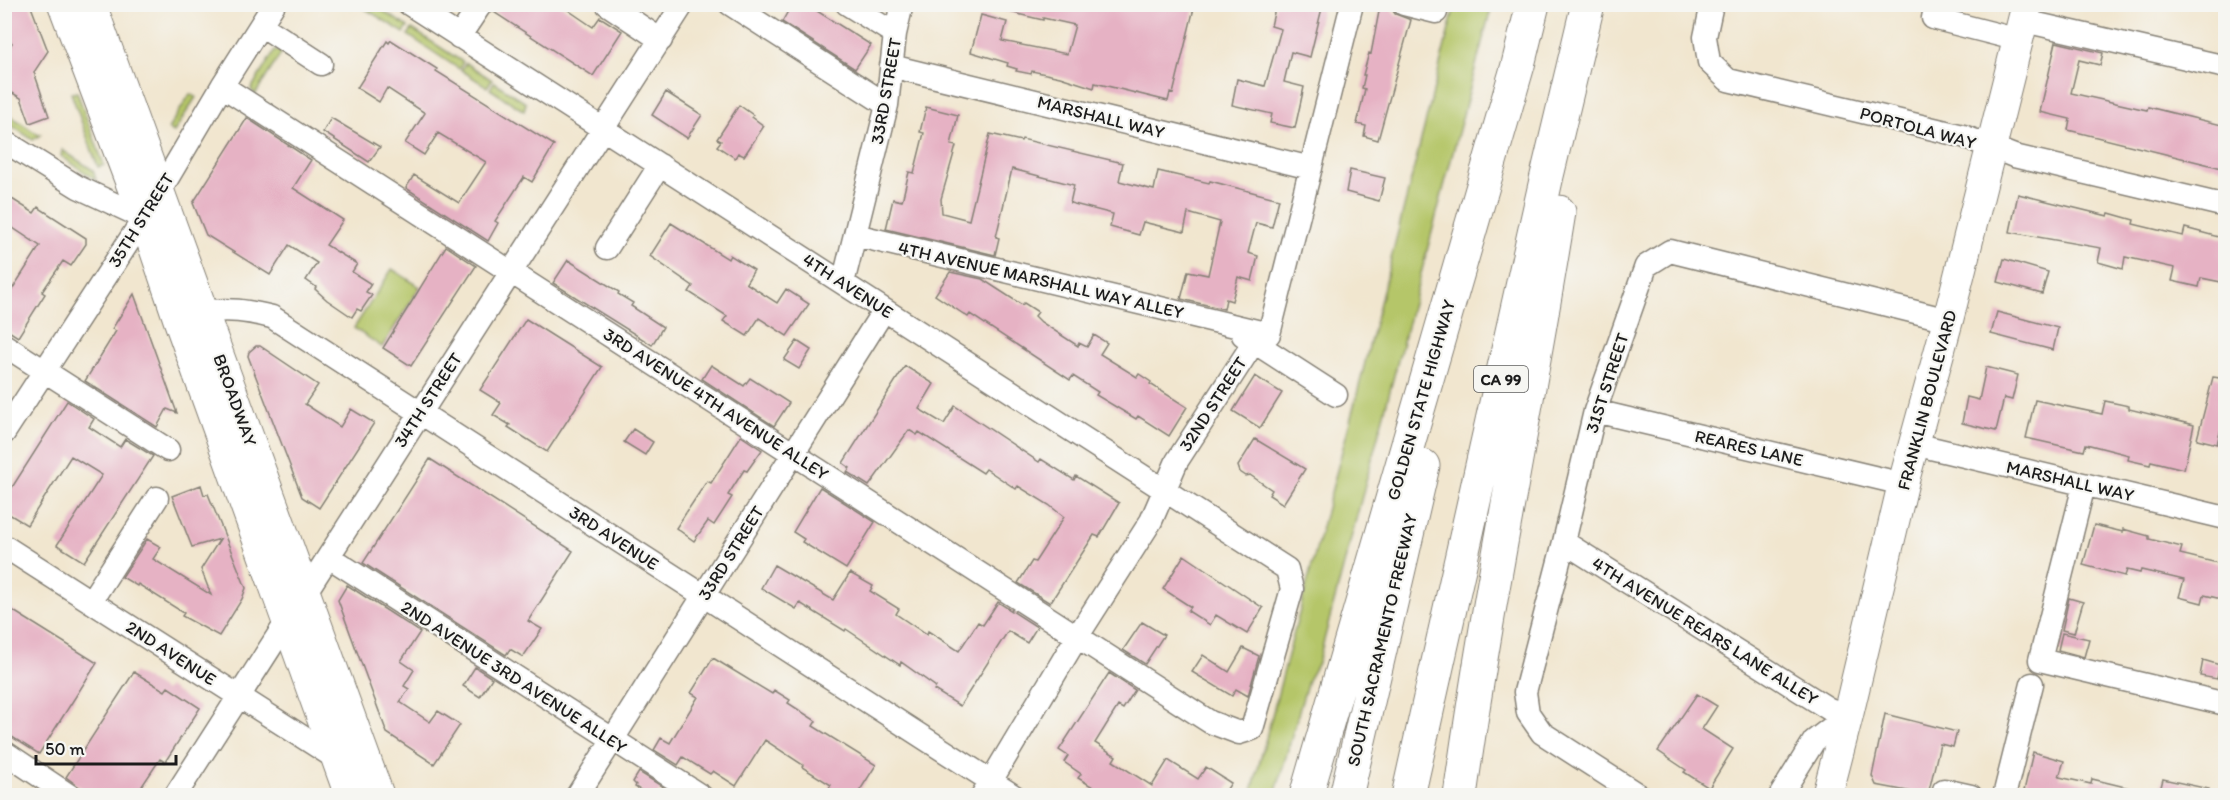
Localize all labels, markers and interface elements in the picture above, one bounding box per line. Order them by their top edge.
street label: 33RD STREET [866,36,906,146]
street label: MARSHALL WAY [1035,91,1168,144]
street label: PORTOLA WAY [1857,102,1979,154]
street label: 35TH STREET [103,169,179,271]
street label: 4TH AVENUE MARSHALL WAY ALLEY [896,236,1187,324]
street label: 4TH AVENUE [799,249,898,323]
street label: GOLDEN STATE HIGHWAY [1382,296,1460,503]
street label: FRANKLIN BOULEVARD [1892,307,1962,493]
street label: 3RD AVENUE 4TH AVENUE ALLEY [599,323,833,486]
street label: 31ST STREET [1580,330,1634,436]
street label: 34TH STREET [389,348,467,452]
street label: BROADWAY [208,351,262,450]
street label: 32ND STREET [1174,353,1252,455]
road number: CA 99 [1474,366,1528,392]
street label: REARES LANE [1693,425,1805,471]
street label: MARSHALL WAY [2004,456,2137,507]
street label: 3RD AVENUE [565,501,663,575]
street label: 33RD STREET [693,502,769,604]
street label: SOUTH SACRAMENTO FREEWAY [1342,511,1422,768]
street label: 4TH AVENUE REARS LANE ALLEY [1588,552,1823,710]
street label: 2ND AVENUE 3RD AVENUE ALLEY [397,596,632,759]
street label: 2ND AVENUE [122,616,220,690]
scale bar [36,728,176,766]
text: 50 m [45,738,85,760]

